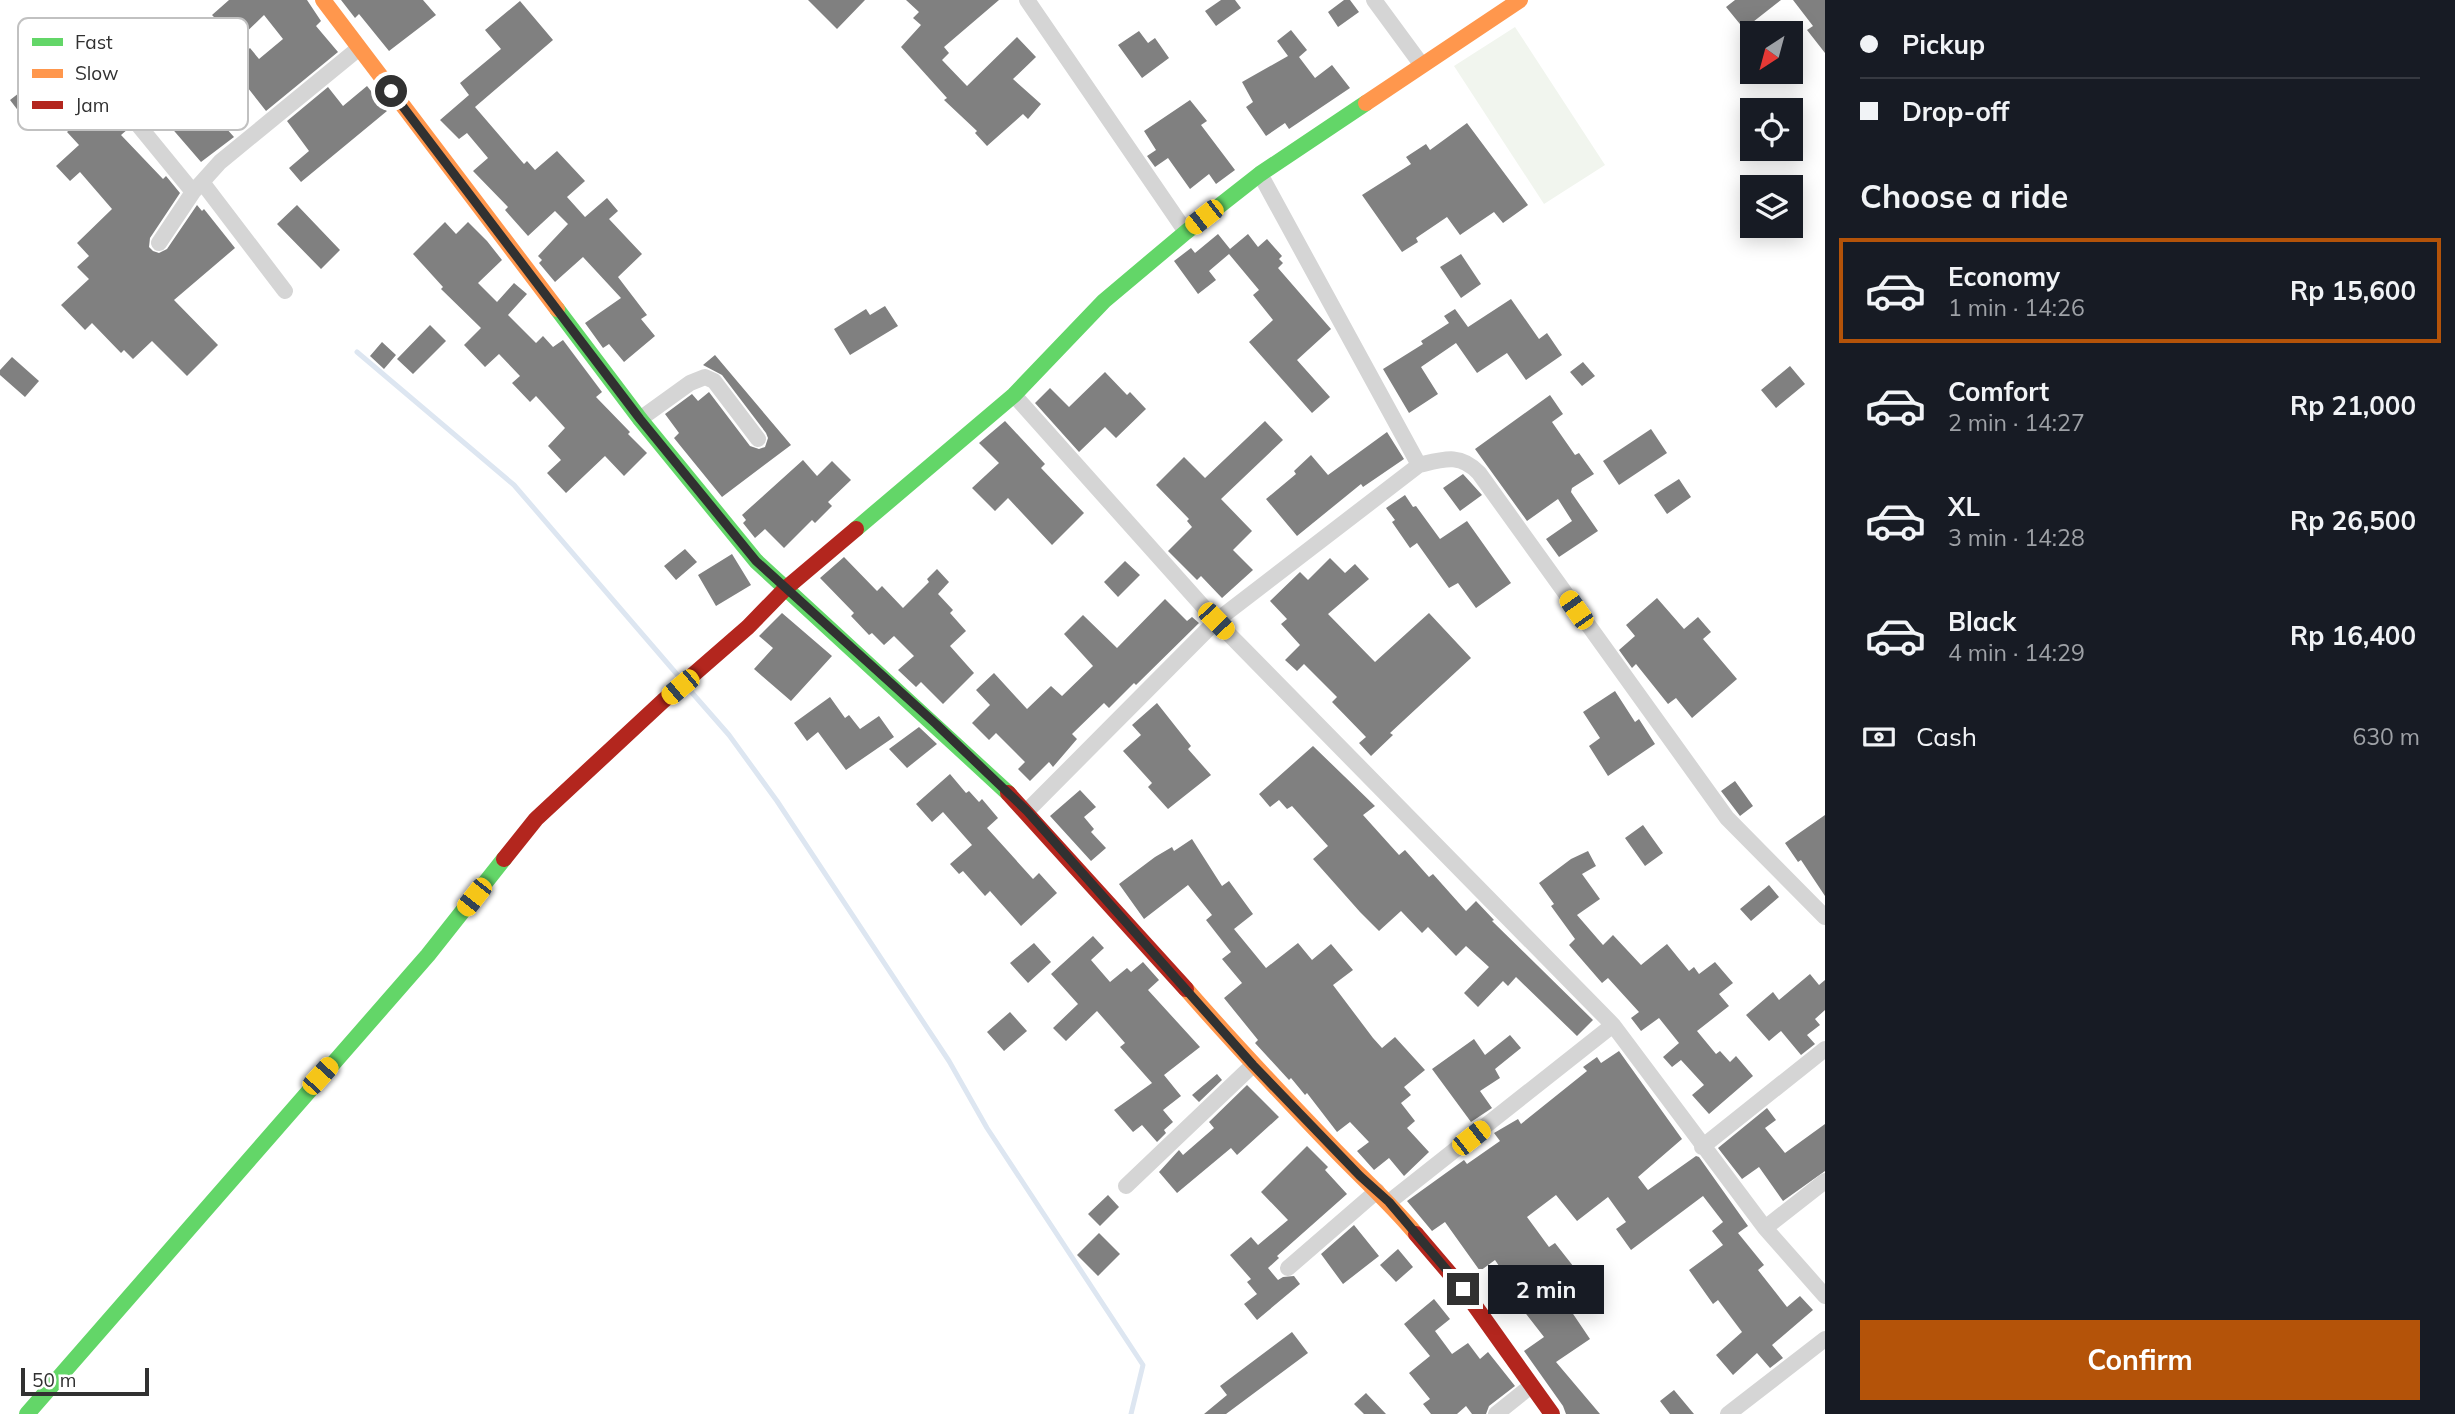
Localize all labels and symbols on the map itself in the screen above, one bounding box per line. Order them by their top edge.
legend [18,18,248,130]
north arrow [1740,21,1802,84]
text: Fast [75,30,113,54]
text: Slow [75,61,119,85]
route start [375,75,407,107]
text: Jam [75,93,109,117]
car [1181,196,1228,238]
car [1556,587,1597,633]
car [1194,599,1239,643]
car [658,665,703,709]
car [453,874,496,920]
car [299,1053,342,1099]
car [1448,1117,1495,1159]
callout: 2 min [1488,1264,1603,1314]
route end [1447,1273,1479,1305]
scale bar [21,1365,149,1397]

